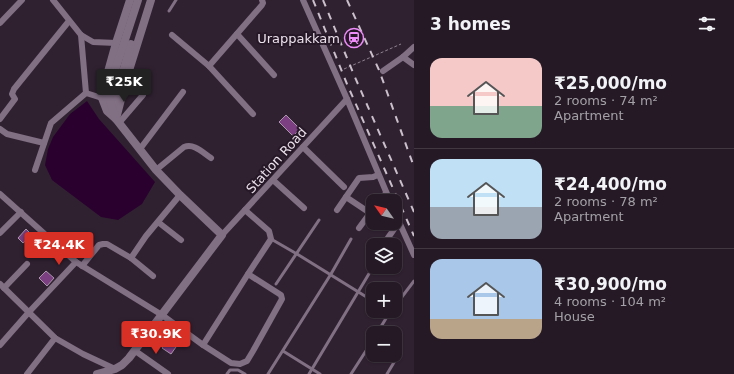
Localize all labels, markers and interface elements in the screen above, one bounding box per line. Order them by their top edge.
icon: filters [696,13,718,35]
text: 3 homes [430,14,511,34]
station icon: Urappakkam [343,27,365,49]
place label: Urappakkam [257,31,340,46]
pin: ₹25K [100,69,148,103]
text: ₹25,000/mo [554,73,667,93]
text: ₹25K [105,74,143,89]
icon: home [462,74,510,122]
text: 2 rooms · 74 m² [554,93,658,108]
text: Apartment [554,108,624,123]
street label: Station Road [243,124,310,196]
text: ₹24,400/mo [554,174,667,194]
icon: home [462,175,510,223]
north arrow [366,194,402,230]
map controls [366,194,402,362]
text: 2 rooms · 78 m² [554,194,658,209]
text: Apartment [554,209,624,224]
pin: ₹24.4K [26,232,92,266]
text: ₹24.4K [33,237,85,252]
button: layers [366,238,402,274]
text: ₹30,900/mo [554,274,667,294]
icon: home [462,275,510,323]
button: + [366,282,402,318]
text: 4 rooms · 104 m² [554,294,666,309]
text: House [554,309,595,324]
pin: ₹30.9K [123,321,189,355]
text: ₹30.9K [130,326,182,341]
button: − [366,326,402,362]

